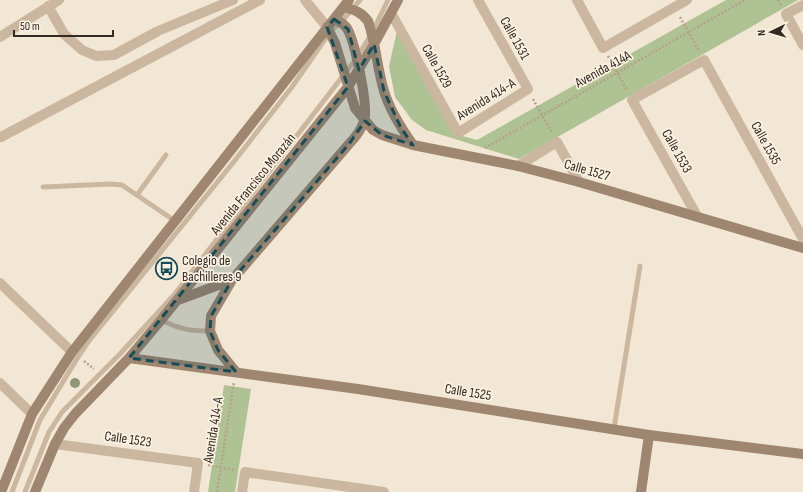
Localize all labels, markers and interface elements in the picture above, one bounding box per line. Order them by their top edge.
scale bar [14,12,113,38]
north arrow [751,12,791,52]
street label: Calle 1531 [496,14,534,62]
text: 50 m [20,19,40,34]
text: N [755,29,768,36]
street label: Calle 1529 [418,41,456,91]
street label: Avenida 414A [571,46,635,92]
street label: Avenida 414-A [453,74,519,124]
street label: Calle 1535 [747,118,785,168]
street label: Calle 1533 [658,126,696,176]
street label: Avenida Francisco Morazán [206,130,299,239]
street label: Calle 1527 [562,155,612,185]
place label: Colegio de Bachilleres 9 [182,252,242,285]
bus stop icon: Colegio de Bachilleres 9 [154,255,180,281]
street label: Calle 1525 [444,380,493,404]
street label: Avenida 414-A [199,395,227,465]
street label: Calle 1523 [103,427,153,451]

